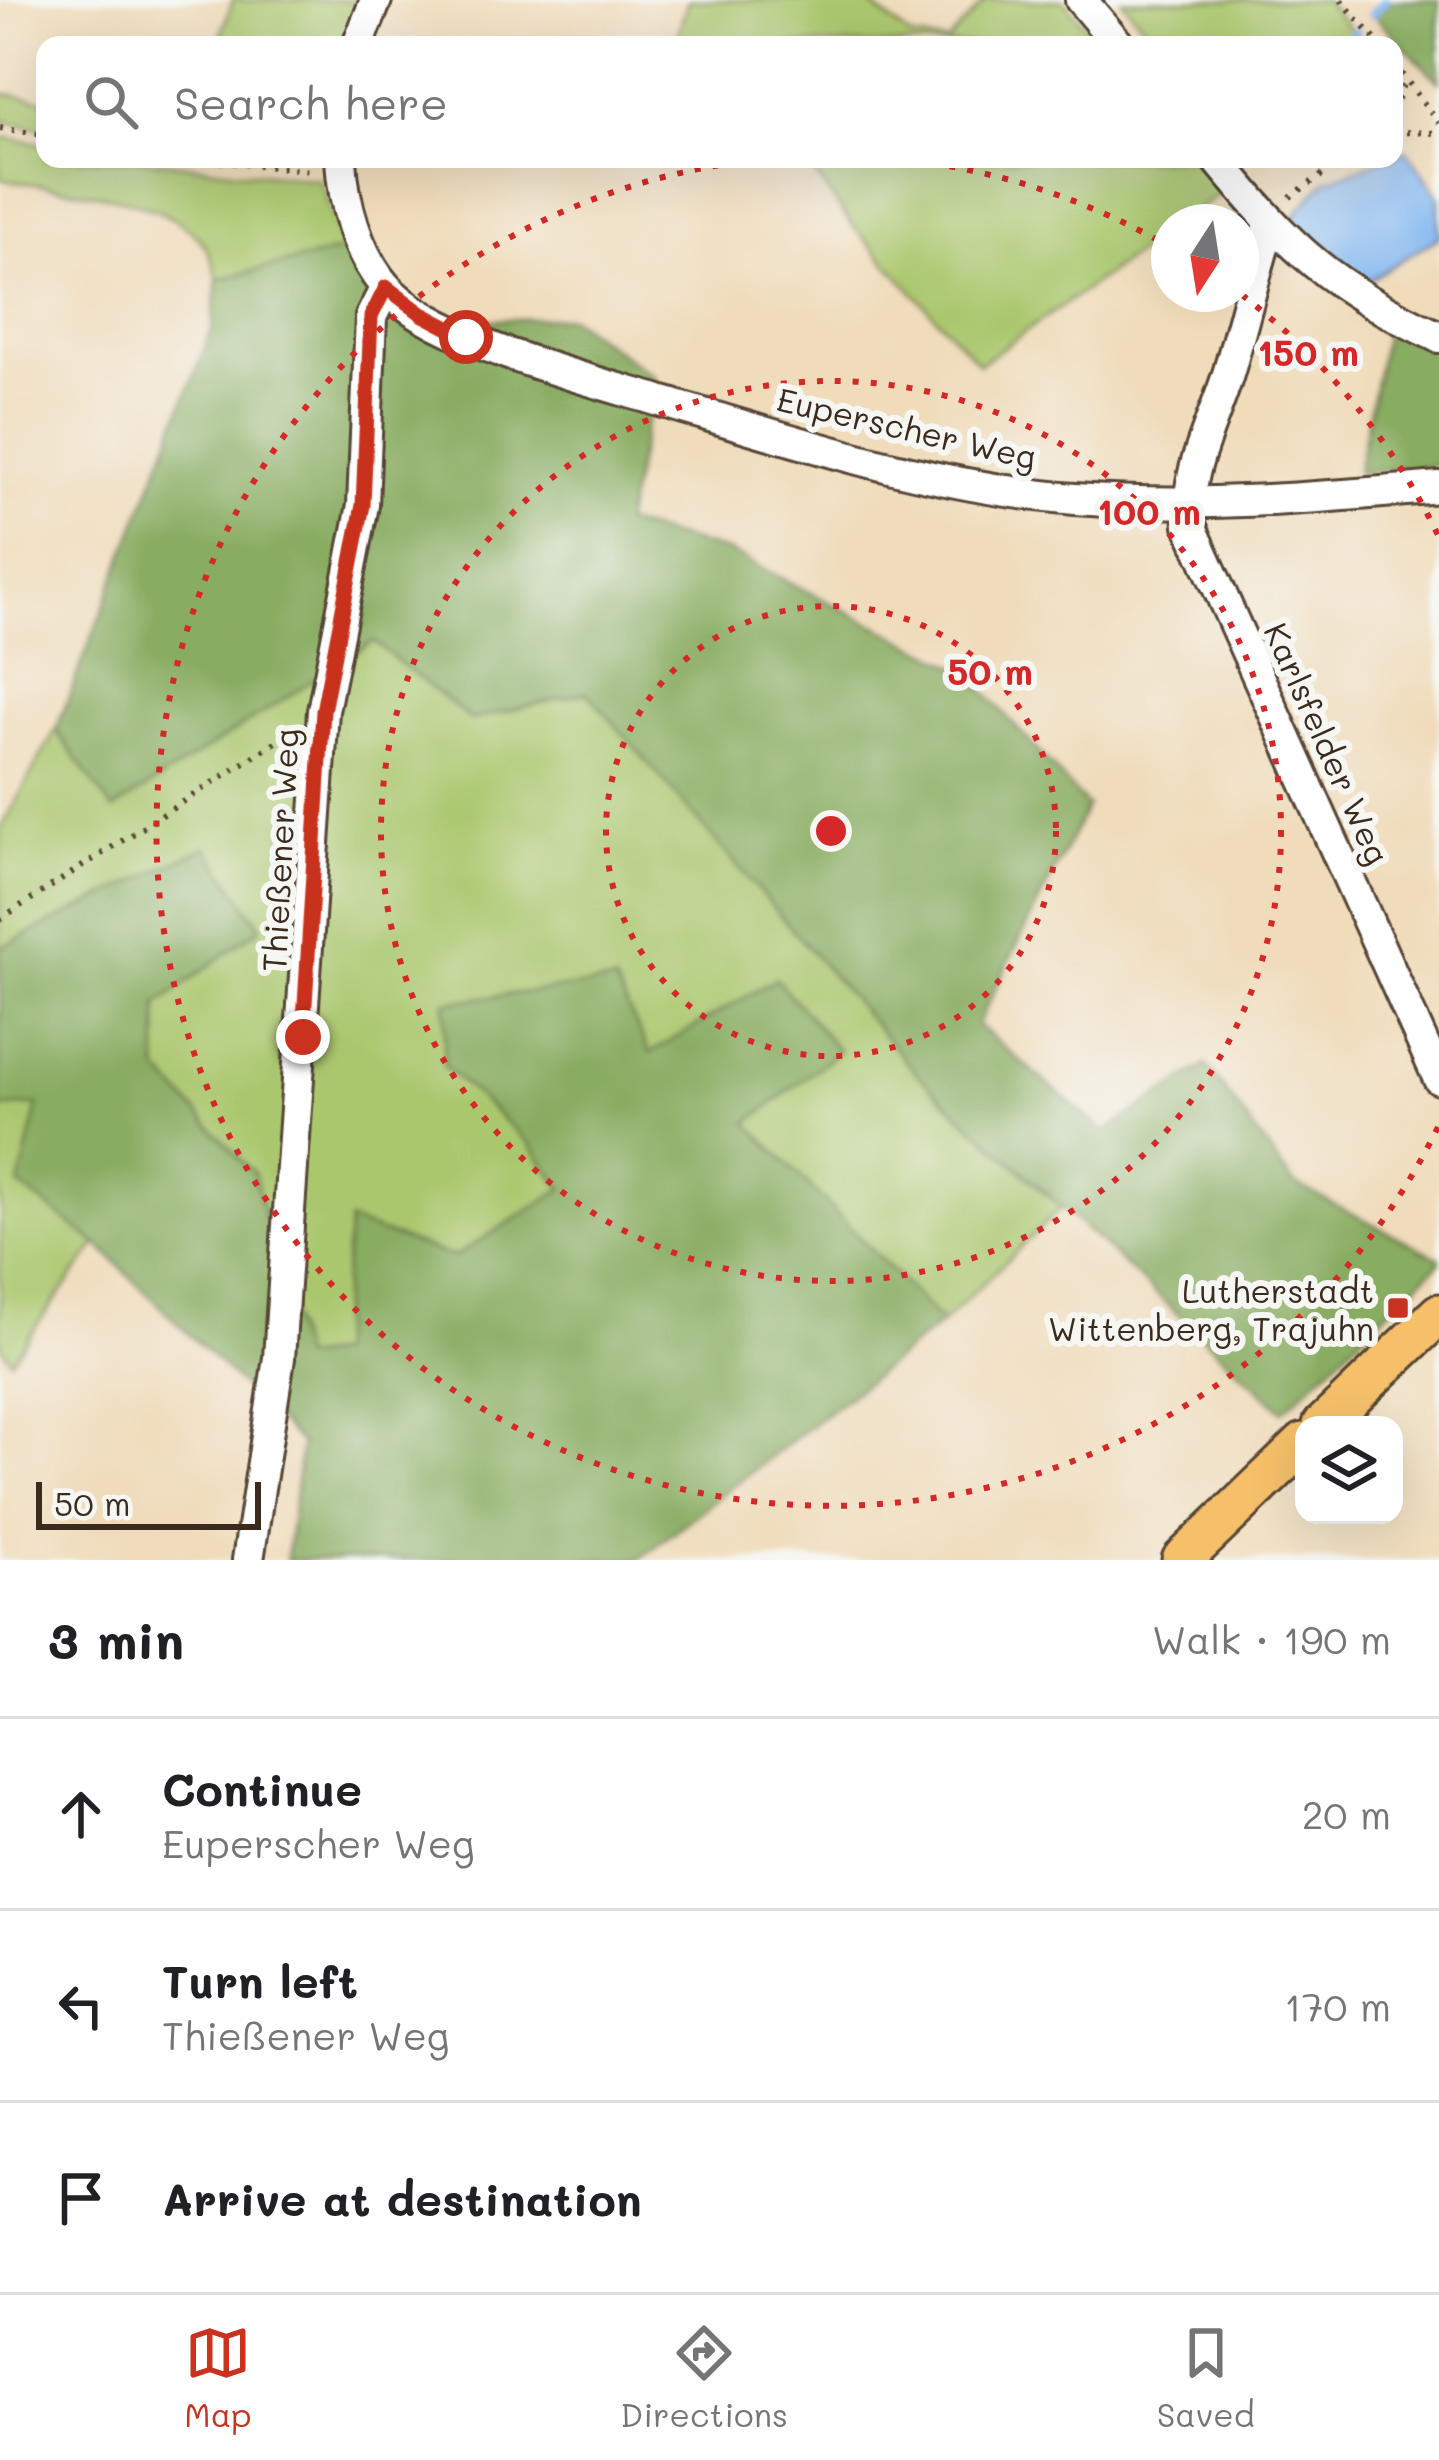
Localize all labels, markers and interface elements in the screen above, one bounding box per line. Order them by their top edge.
search box [36,36,1403,168]
icon: search [78,69,144,135]
text: Search here [174,73,448,131]
north arrow [1151,204,1259,312]
route start [439,310,493,364]
text: 150 m [1257,328,1359,375]
street label: Euperscher Weg [773,376,1041,478]
text: 100 m [1097,487,1201,534]
street label: Karlsfelder Weg [1255,615,1401,871]
text: 50 m [947,647,1033,694]
street label: Thießener Weg [251,727,307,973]
centre of rings [810,810,852,852]
route end [276,1010,330,1064]
place label: Lutherstadt Wittenberg, Trajuhn [1048,1268,1374,1349]
marker: Lutherstadt Wittenberg, Trajuhn [1385,1295,1411,1321]
map controls [1295,1416,1403,1524]
button: layers [1295,1416,1403,1524]
scale bar [36,1476,261,1529]
text: 50 m [54,1481,130,1524]
text: 3 min [48,1605,184,1672]
text: Walk · 190 m [1152,1613,1391,1664]
text: Continue [162,1759,362,1817]
icon: ahead [48,1781,114,1847]
text: 20 m [1302,1788,1391,1839]
text: Euperscher Weg [162,1817,475,1868]
text: Turn left [162,1951,358,2009]
icon: left [48,1973,114,2039]
text: 170 m [1284,1980,1391,2031]
text: Thießener Weg [162,2009,449,2060]
icon: arrive [48,2165,114,2231]
text: Arrive at destination [162,2169,642,2227]
tab: Map [184,2320,252,2435]
tab: Directions [620,2320,788,2435]
tab: Saved [1157,2320,1255,2435]

